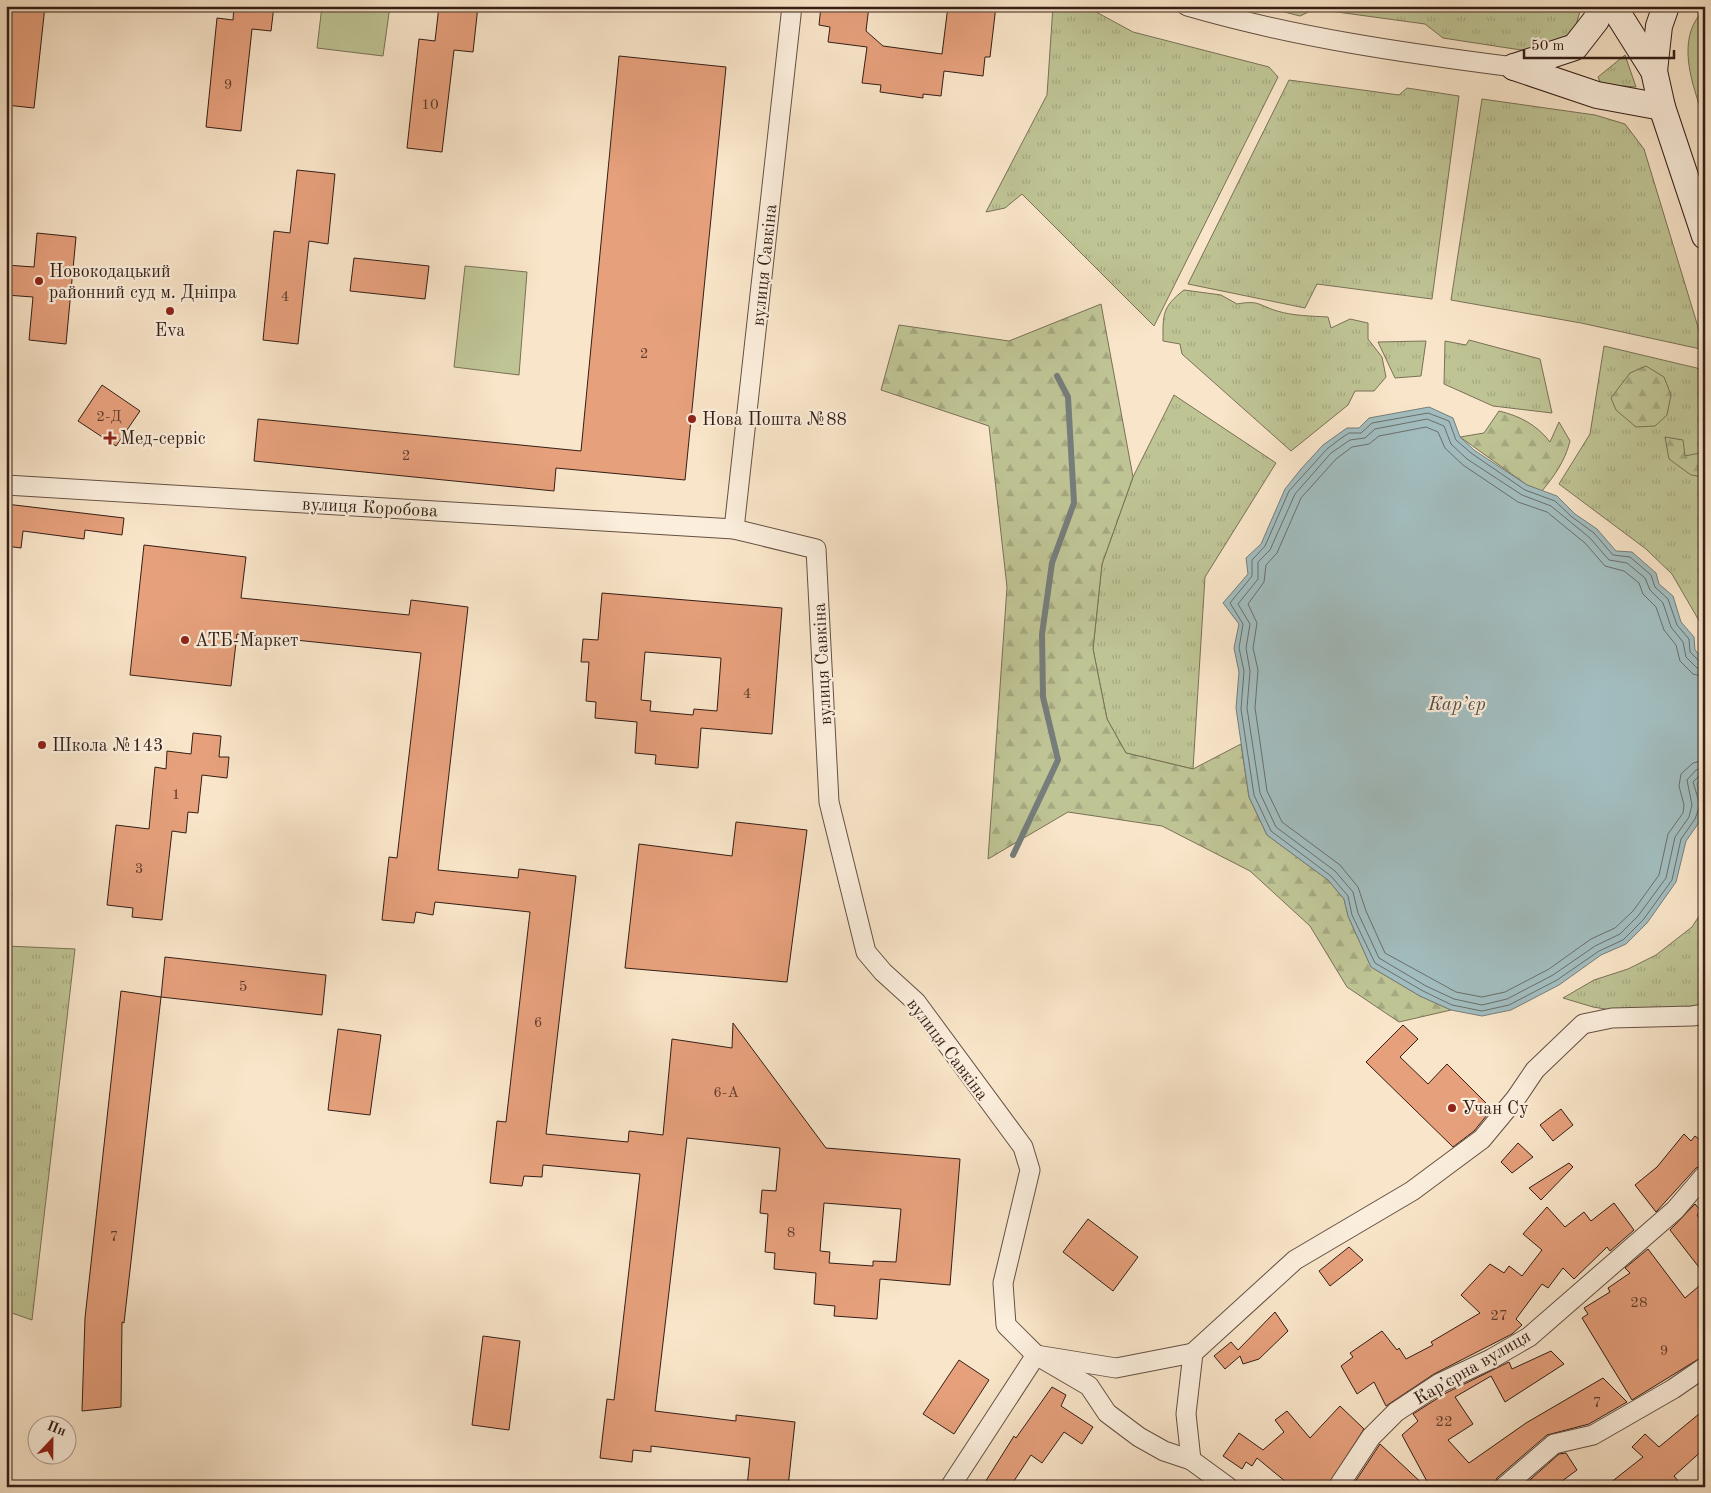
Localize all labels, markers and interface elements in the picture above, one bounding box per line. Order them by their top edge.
scale bar [1524,28,1674,60]
text: 50 m [1531,39,1565,54]
house number: 9 [224,78,232,93]
house number: 10 [421,98,439,113]
street label: вулиця Савкіна [750,203,780,327]
place label: Новокодацький районний суд м. Дніпра [49,263,237,302]
marker: Новокодацький районний суд м. Дніпра [33,275,45,287]
house number: 4 [281,290,289,305]
marker: Eva [164,305,176,317]
place label: Eva [155,322,185,340]
house number: 2 [640,347,648,362]
house number: 2-Д [96,410,122,425]
place label: Нова Пошта №88 [702,411,847,429]
marker: Нова Пошта №88 [686,413,698,425]
place label: Мед-сервіс [120,430,206,448]
marker: Мед-сервіс [104,432,116,444]
house number: 2 [402,449,410,464]
street label: вулиця Коробова [302,495,438,521]
street label: вулиця Савкіна [811,602,835,726]
place label: АТБ-Маркет [195,632,299,650]
marker: АТБ-Маркет [179,634,191,646]
house number: 4 [743,687,751,702]
water label: Кар’єр [1427,696,1486,715]
place label: Школа №143 [52,737,163,755]
marker: Школа №143 [36,739,48,751]
house number: 1 [172,788,180,803]
house number: 3 [135,862,143,877]
house number: 5 [239,980,247,995]
street label: вулиця Савкіна [903,995,991,1104]
house number: 6 [534,1016,542,1031]
house number: 6-А [713,1086,739,1101]
place label: Учан Су [1462,1100,1529,1118]
marker: Учан Су [1446,1102,1458,1114]
house number: 8 [787,1226,795,1241]
house number: 7 [110,1230,118,1245]
house number: 28 [1630,1296,1648,1311]
house number: 27 [1490,1309,1508,1324]
street label: Карʼєрна вулиця [1411,1327,1534,1408]
house number: 9 [1660,1344,1668,1359]
house number: 7 [1593,1396,1601,1411]
house number: 22 [1435,1415,1453,1430]
north arrow [28,1416,78,1466]
text: Пн [45,1419,68,1439]

